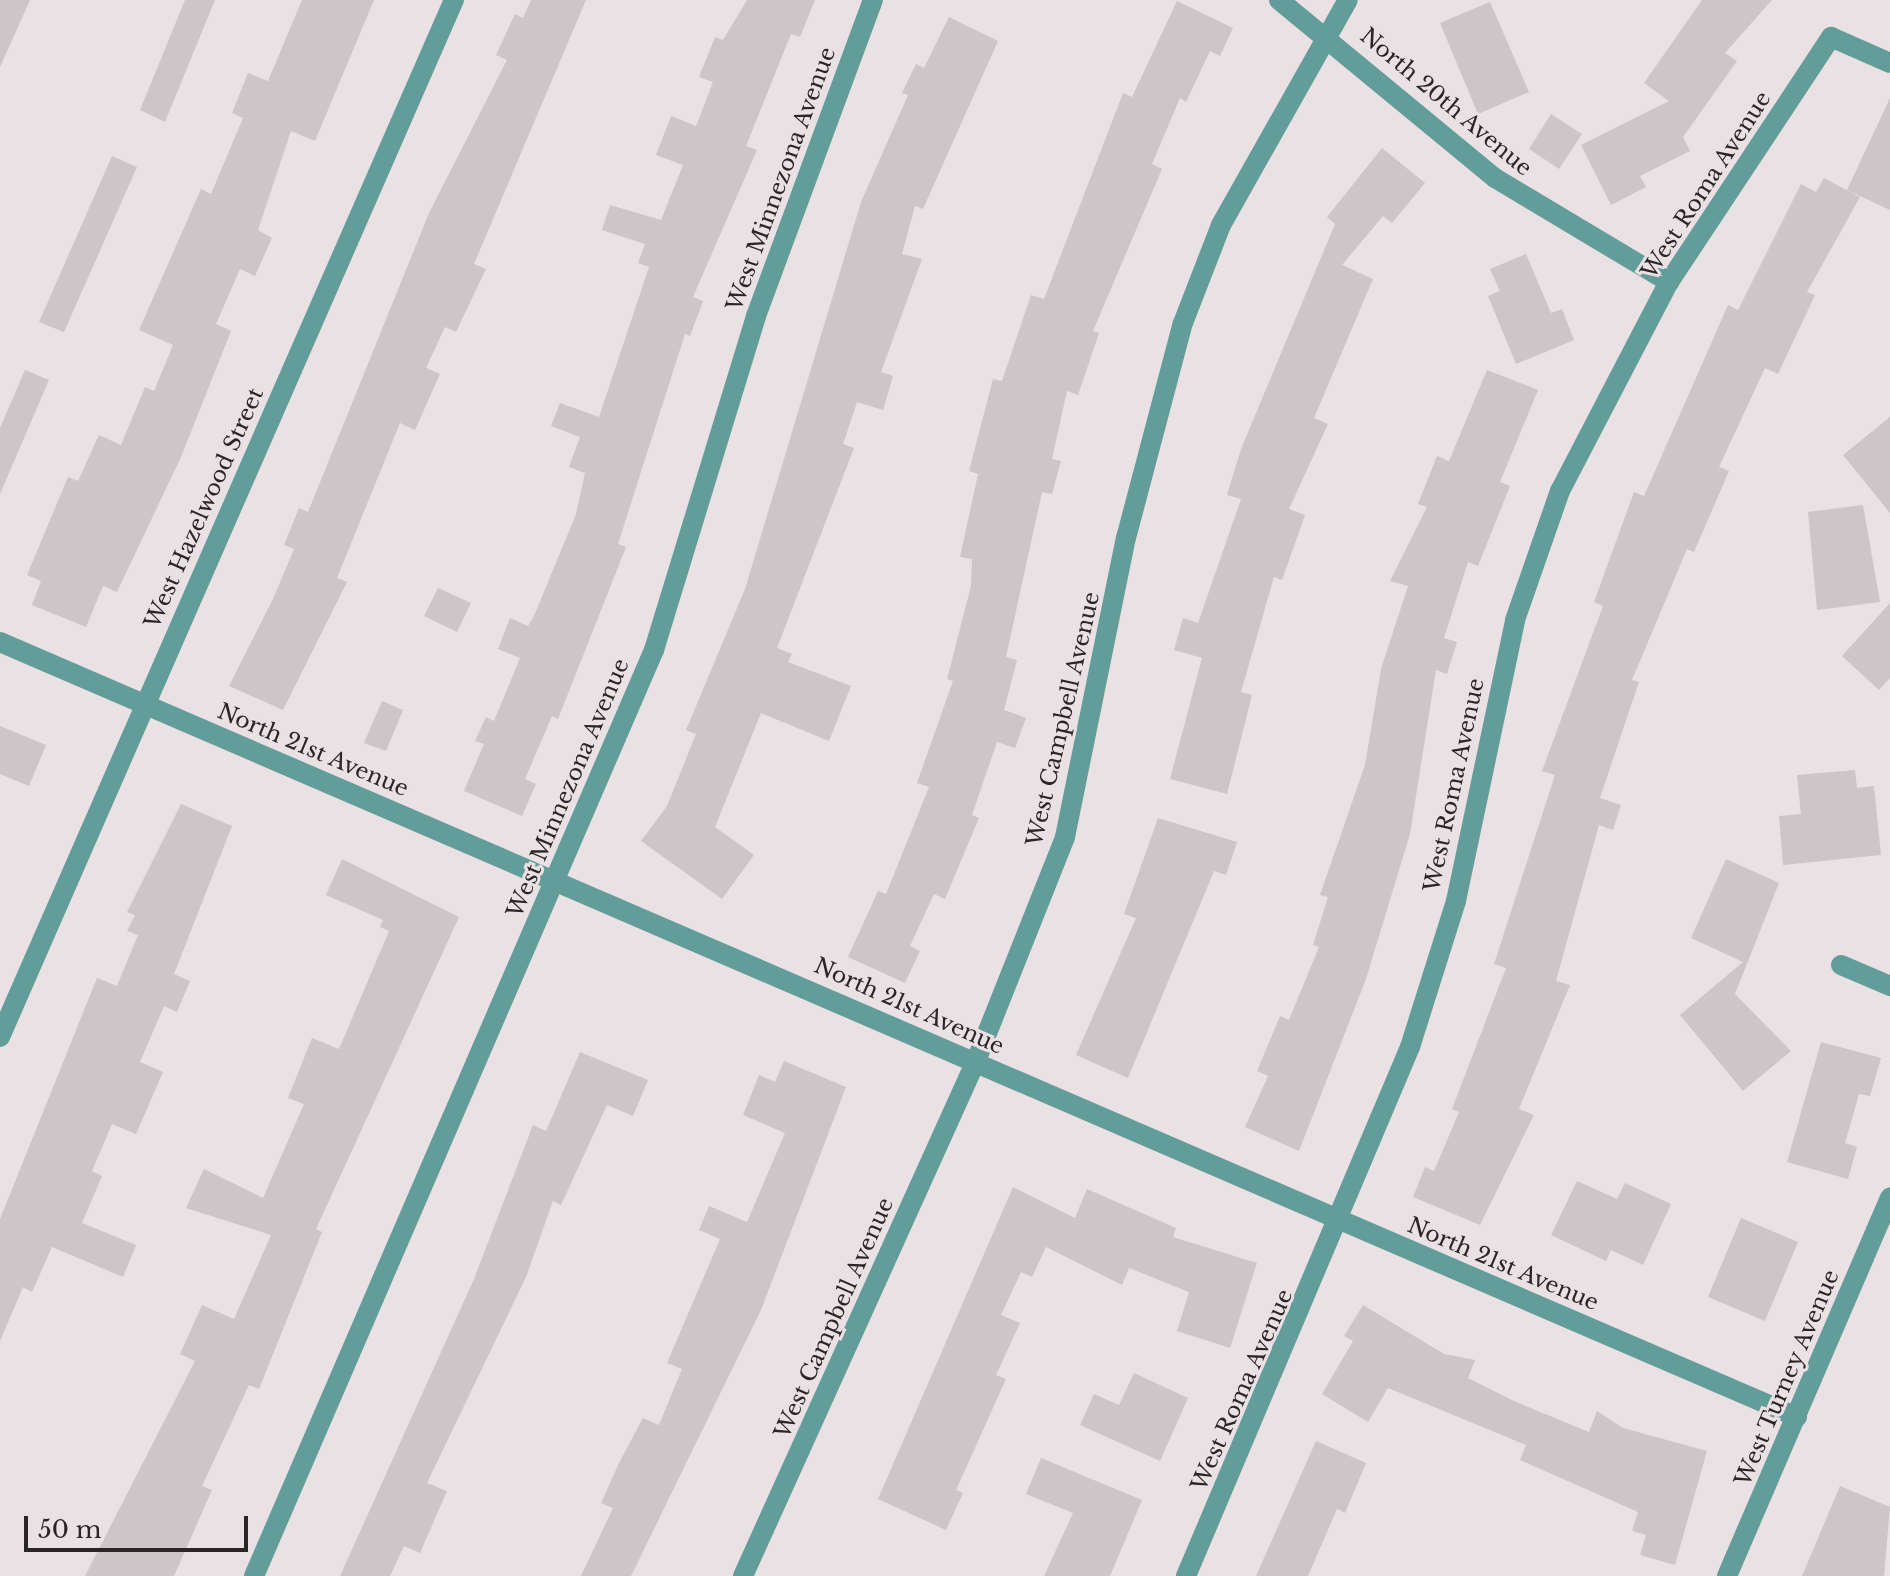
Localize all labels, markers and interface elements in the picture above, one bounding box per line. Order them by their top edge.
street label: North 20th Avenue [1355,22,1537,182]
street label: West Minnezona Avenue [721,43,841,315]
street label: West Roma Avenue [1635,86,1777,284]
street label: West Hazelwood Street [139,384,269,632]
street label: West Campbell Avenue [1021,589,1105,849]
street label: West Minnezona Avenue [501,654,635,922]
street label: West Roma Avenue [1418,675,1490,895]
street label: North 21st Avenue [213,698,413,802]
street label: North 21st Avenue [810,952,1008,1060]
street label: West Campbell Avenue [769,1193,899,1443]
street label: North 21st Avenue [1403,1212,1603,1316]
street label: West Turney Avenue [1729,1265,1845,1491]
street label: West Roma Avenue [1185,1285,1299,1495]
scale bar [28,1500,252,1550]
text: 50 m [38,1515,101,1544]

